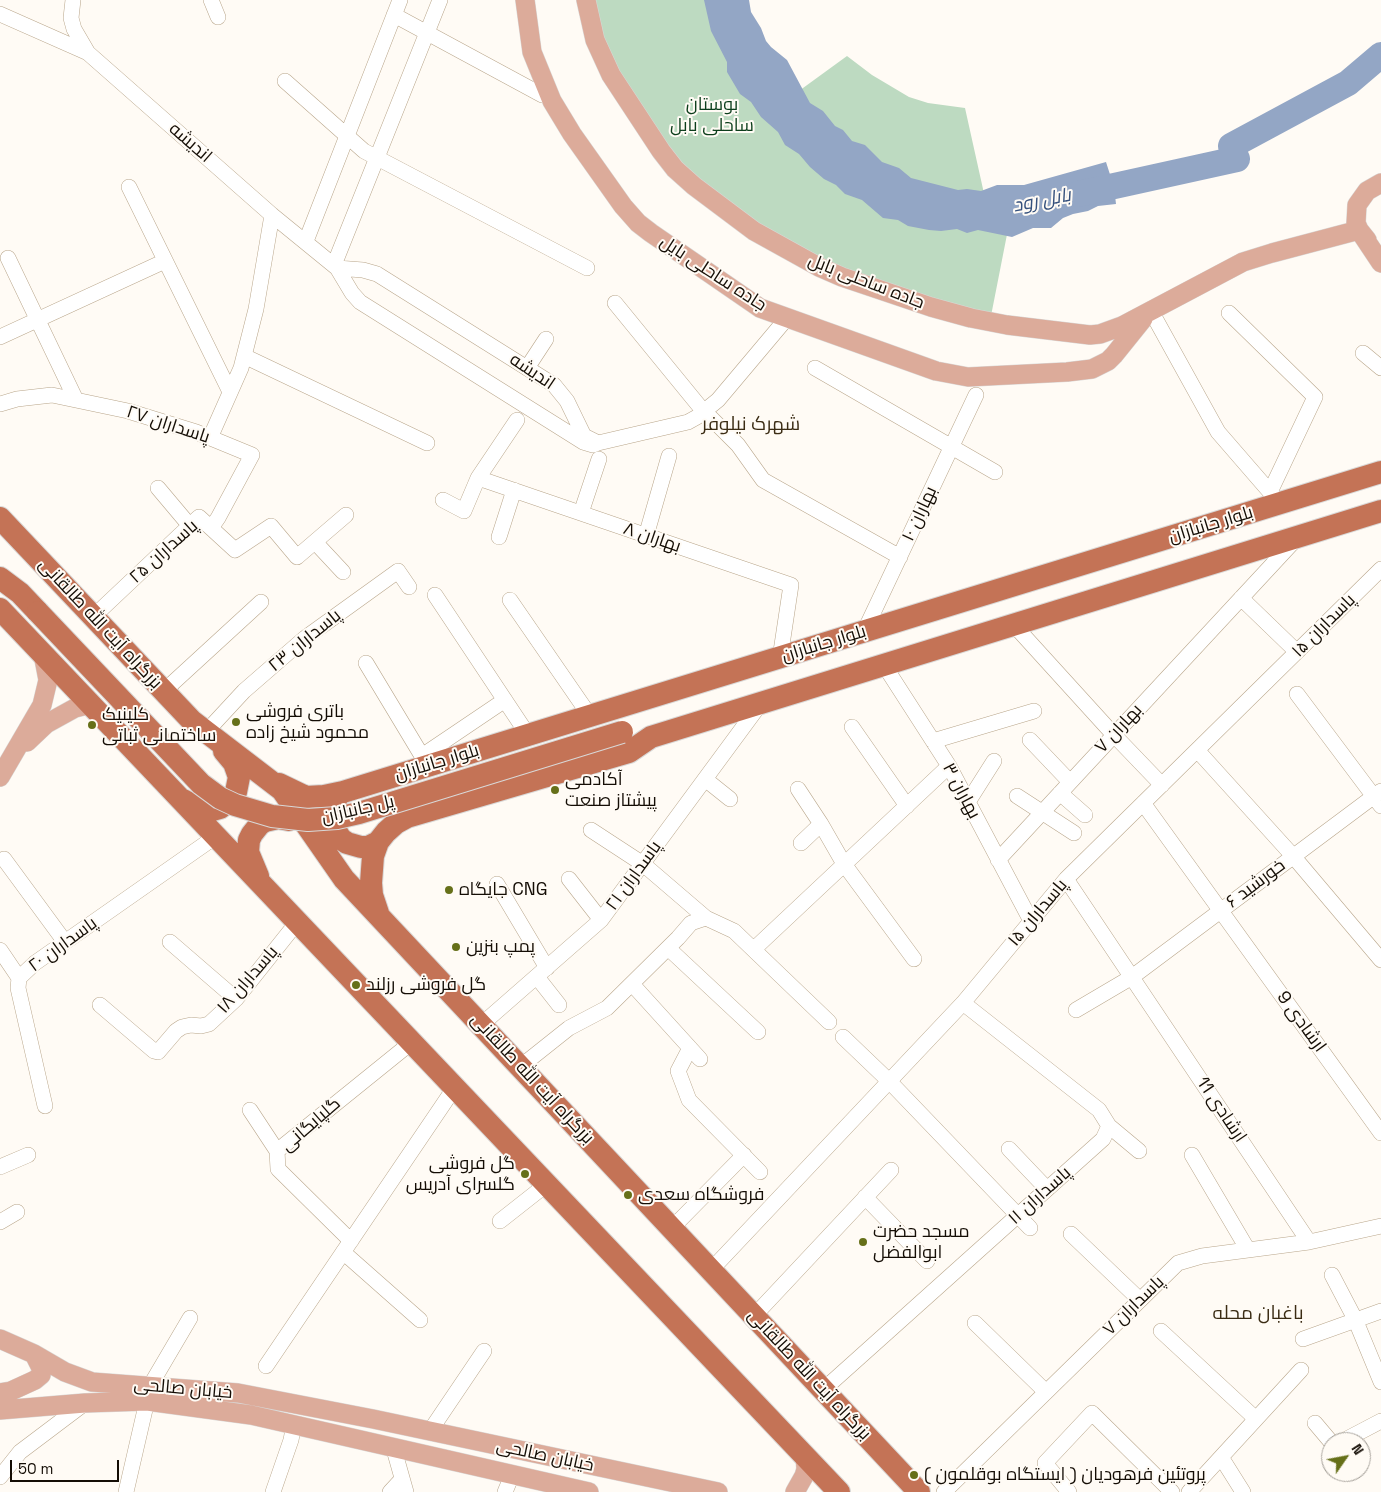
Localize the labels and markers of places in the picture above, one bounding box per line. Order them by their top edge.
place label: باتری فروشی محمود شیخ زاده [246,701,369,744]
place label: کلینیک ساختمانی ثباتی [102,704,216,746]
marker: باتری فروشی محمود شیخ زاده [230,716,242,728]
marker: کلینیک ساختمانی ثباتی [86,719,98,731]
place label: آکادمی پیشتاز صنعت [565,769,657,812]
marker: آکادمی پیشتاز صنعت [549,784,561,796]
place label: جایگاه CNG [459,879,548,901]
marker: جایگاه CNG [443,884,455,896]
place label: پمپ بنزین [466,936,535,958]
marker: پمپ بنزین [450,941,462,953]
place label: گل فروشی رزلند [366,974,486,996]
marker: گل فروشی رزلند [350,979,362,991]
place label: گل فروشی گلسرای آدریس [406,1153,515,1196]
marker: گل فروشی گلسرای آدریس [519,1168,531,1180]
place label: فروشگاه سعدی [638,1184,764,1206]
marker: فروشگاه سعدی [622,1189,634,1201]
place label: مسجد حضرت ابوالفضل [873,1221,969,1264]
marker: مسجد حضرت ابوالفضل [857,1236,869,1248]
place label: پروتئین فرهودیان ( ایستگاه بوقلمون ) [924,1464,1206,1486]
marker: پروتئین فرهودیان ( ایستگاه بوقلمون ) [908,1469,920,1481]

